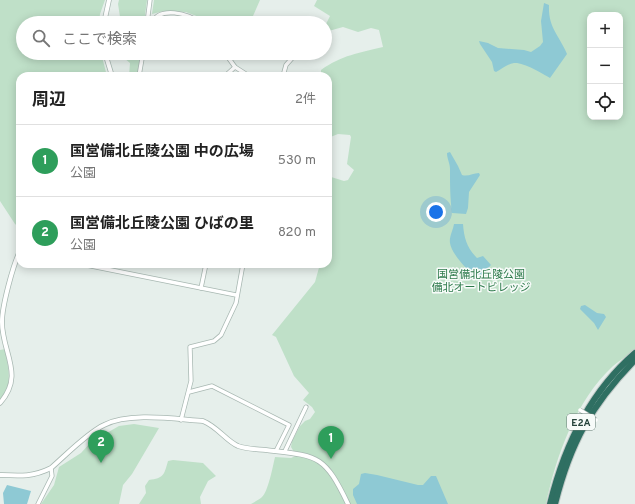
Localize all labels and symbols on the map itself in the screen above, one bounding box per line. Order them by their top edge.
your location [426,202,446,222]
park label: 国営備北丘陵公園 備北オートビレッジ [432,268,531,295]
road number: E2A [567,414,595,430]
pin: 1 [318,426,344,459]
pin: 2 [88,430,114,463]

